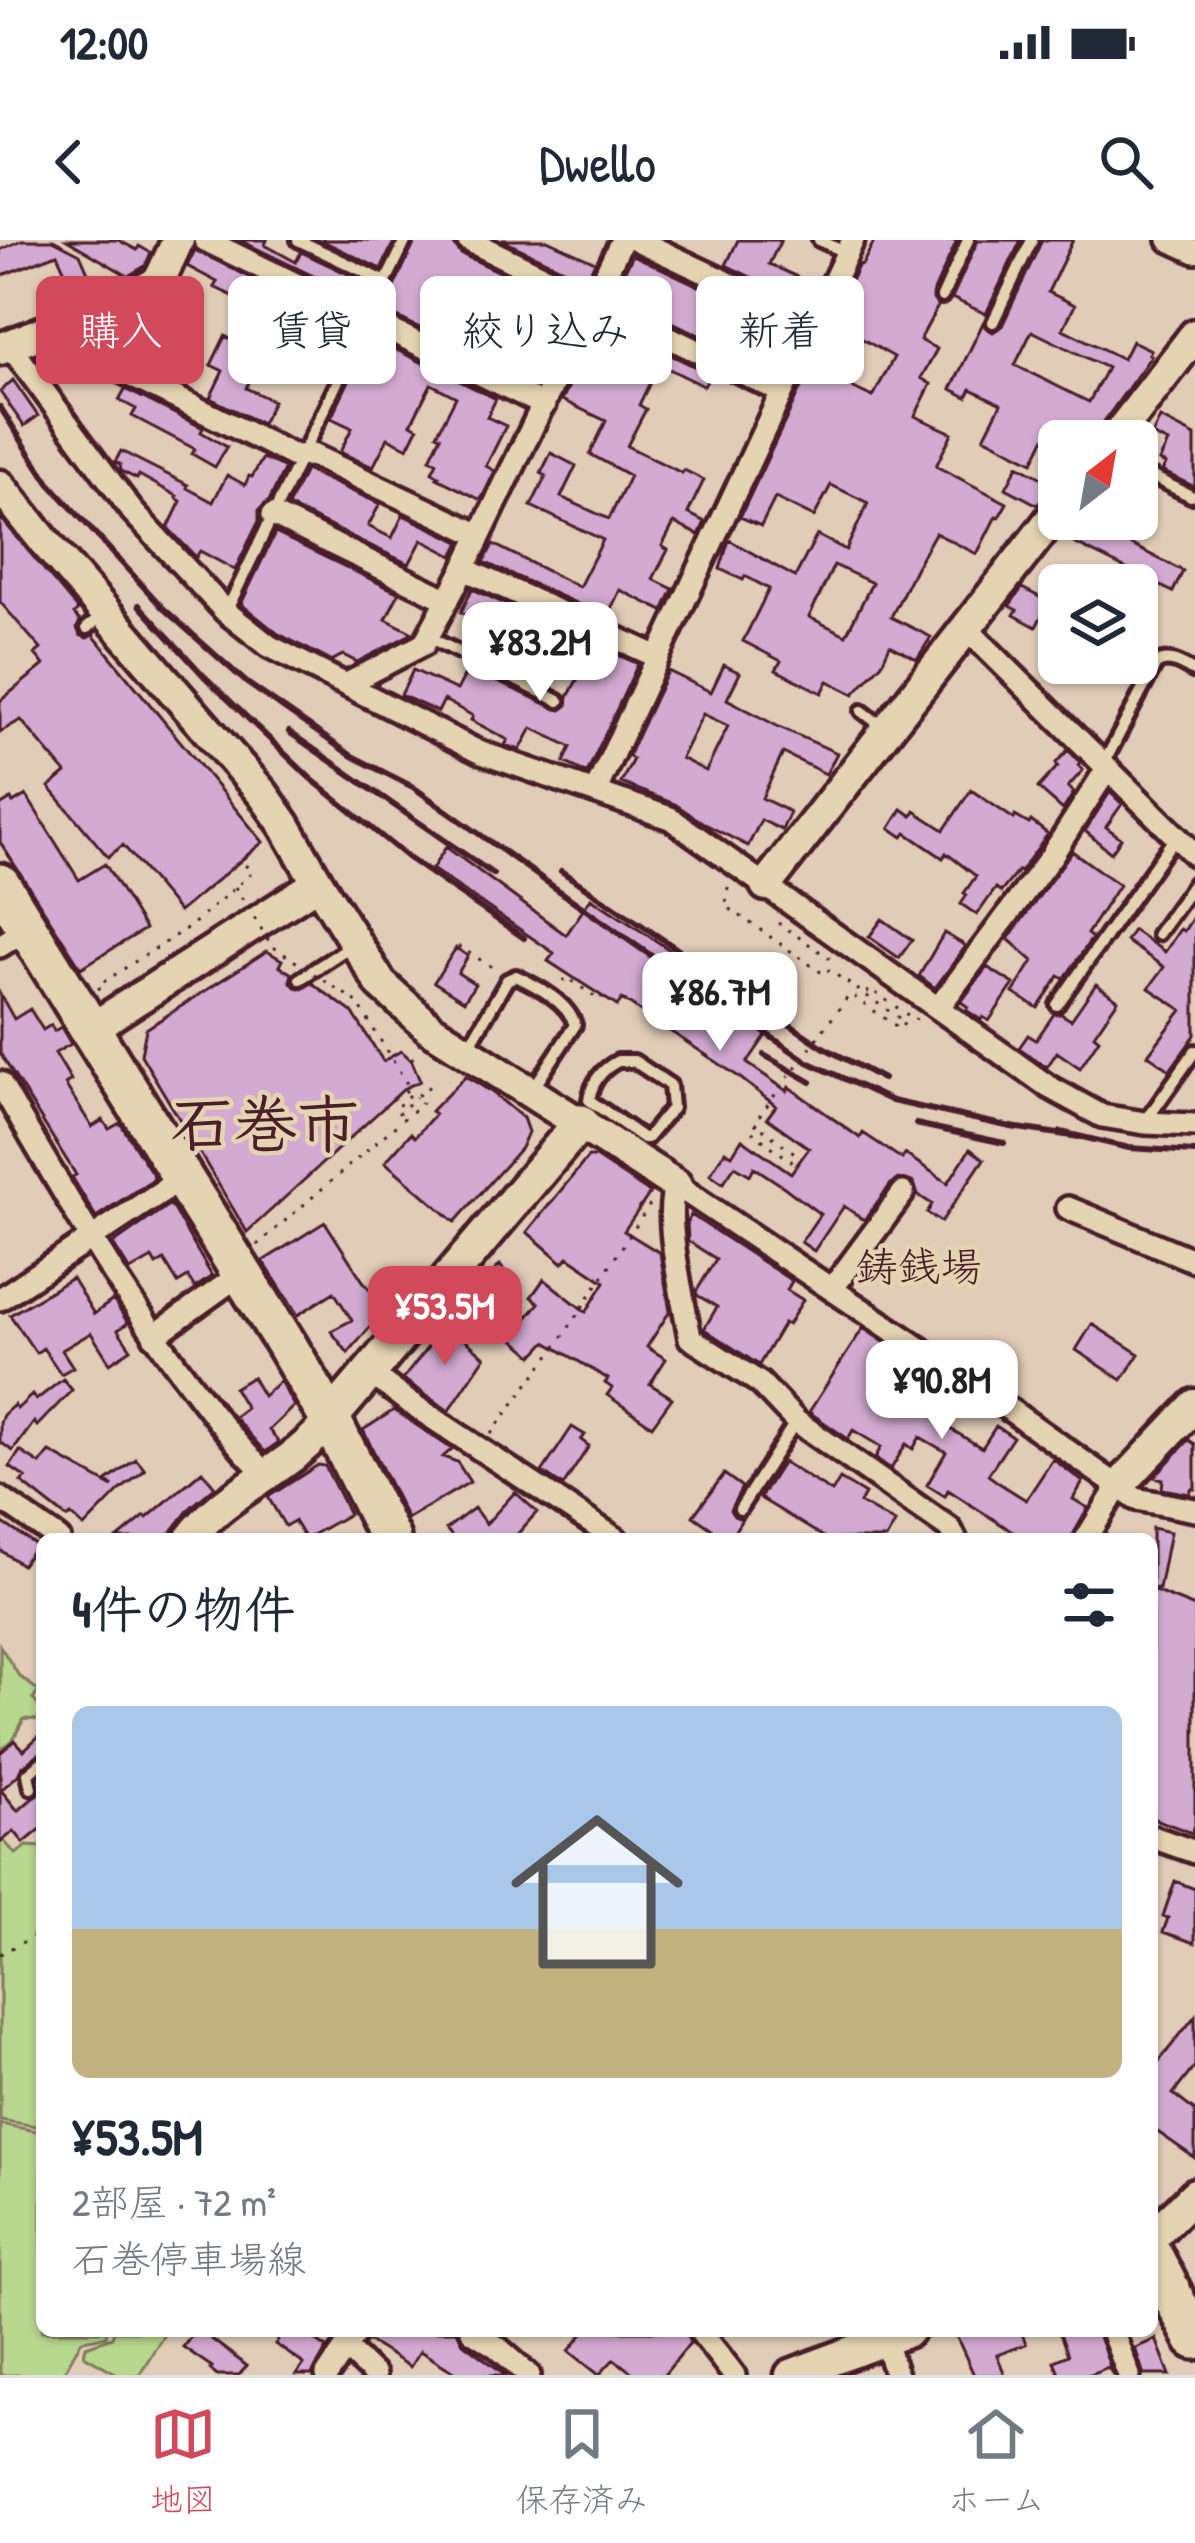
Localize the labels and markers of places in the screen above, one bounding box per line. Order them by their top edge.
pin: ¥83.2M [442,602,638,704]
pin: ¥86.7M [622,952,818,1054]
pin: ¥53.5M [347,1266,543,1368]
pin: ¥90.8M [844,1340,1040,1442]

